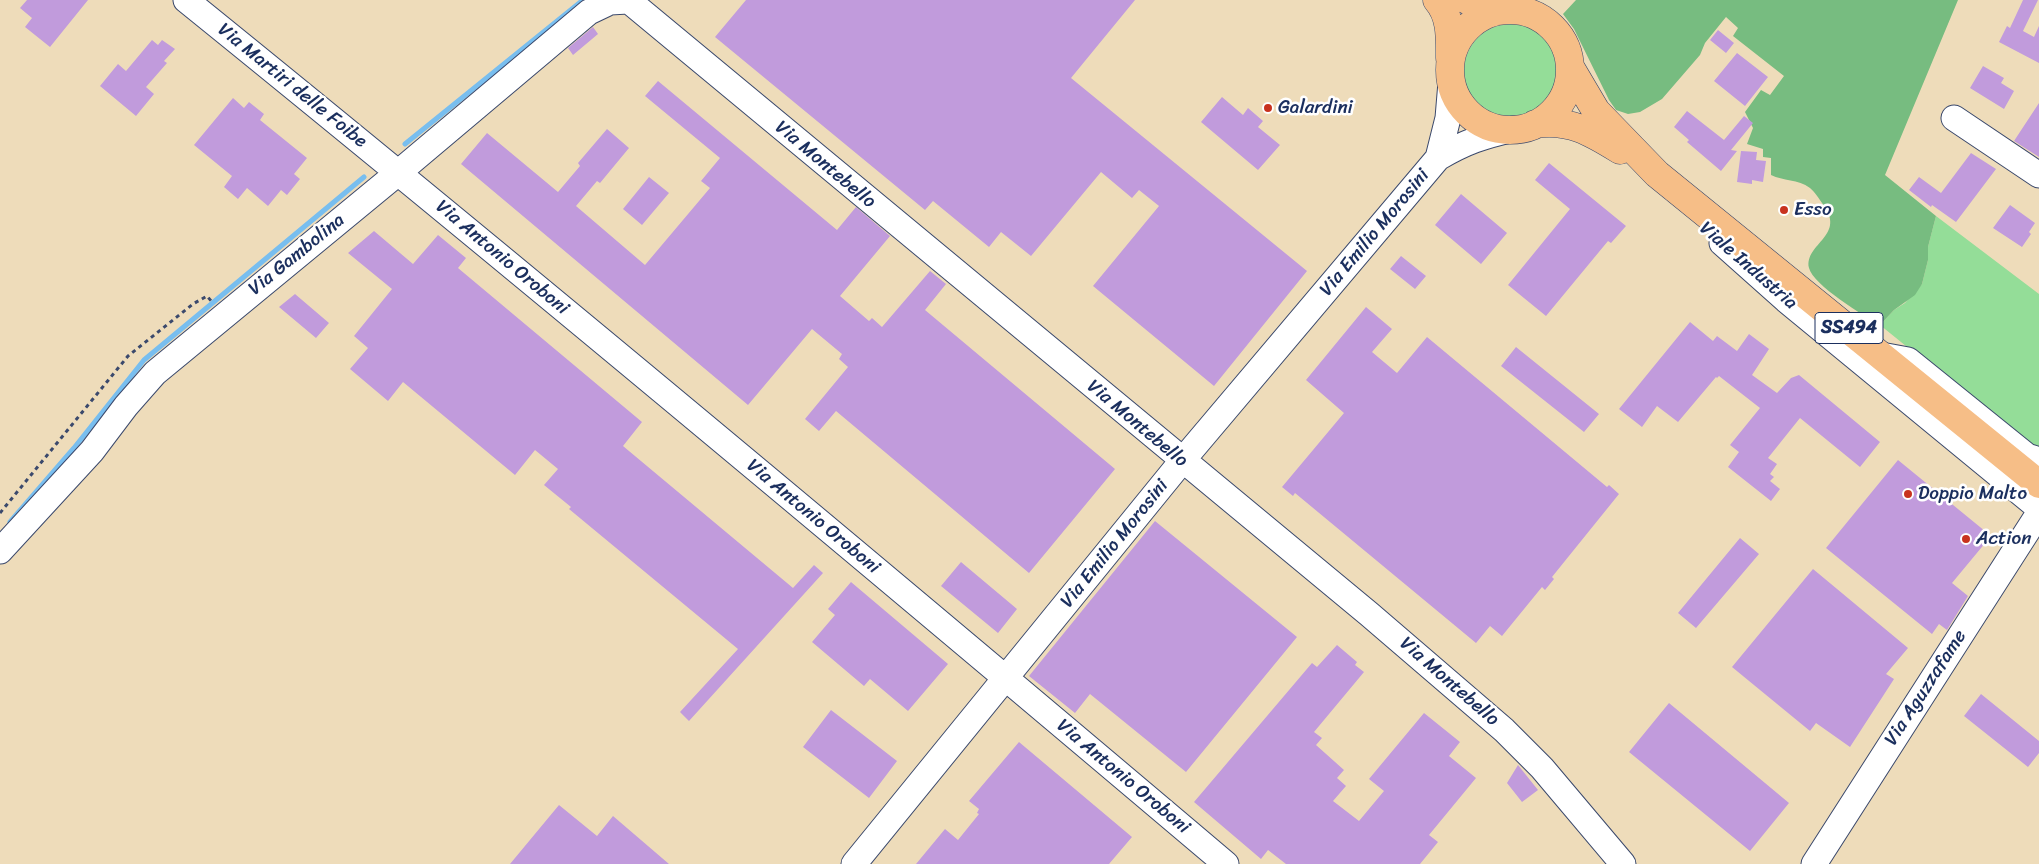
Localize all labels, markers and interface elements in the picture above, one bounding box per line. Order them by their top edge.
street label: Via Martiri delle Foibe [213,19,371,153]
place label: Galardini [1278,97,1353,119]
marker: Galardini [1262,102,1274,114]
street label: Via Montebello [770,116,880,214]
street label: Via Emilio Morosini [1315,165,1435,301]
street label: Via Antonio Oroboni [431,196,573,320]
place label: Esso [1794,199,1832,221]
marker: Esso [1778,204,1790,216]
street label: Via Gambolina [244,209,350,301]
street label: Viale Industria [1694,217,1802,315]
road number: SS494 [1815,312,1883,343]
street label: Via Montebello [1082,375,1192,473]
street label: Via Antonio Oroboni [742,455,884,579]
street label: Via Emilio Morosini [1056,475,1174,613]
place label: Doppio Malto [1918,483,2027,505]
marker: Doppio Malto [1902,488,1914,500]
place label: Action [1976,528,2031,550]
marker: Action [1960,533,1972,545]
street label: Via Aguzzafame [1880,626,1972,750]
street label: Via Montebello [1395,633,1503,731]
street label: Via Antonio Oroboni [1052,715,1194,839]

